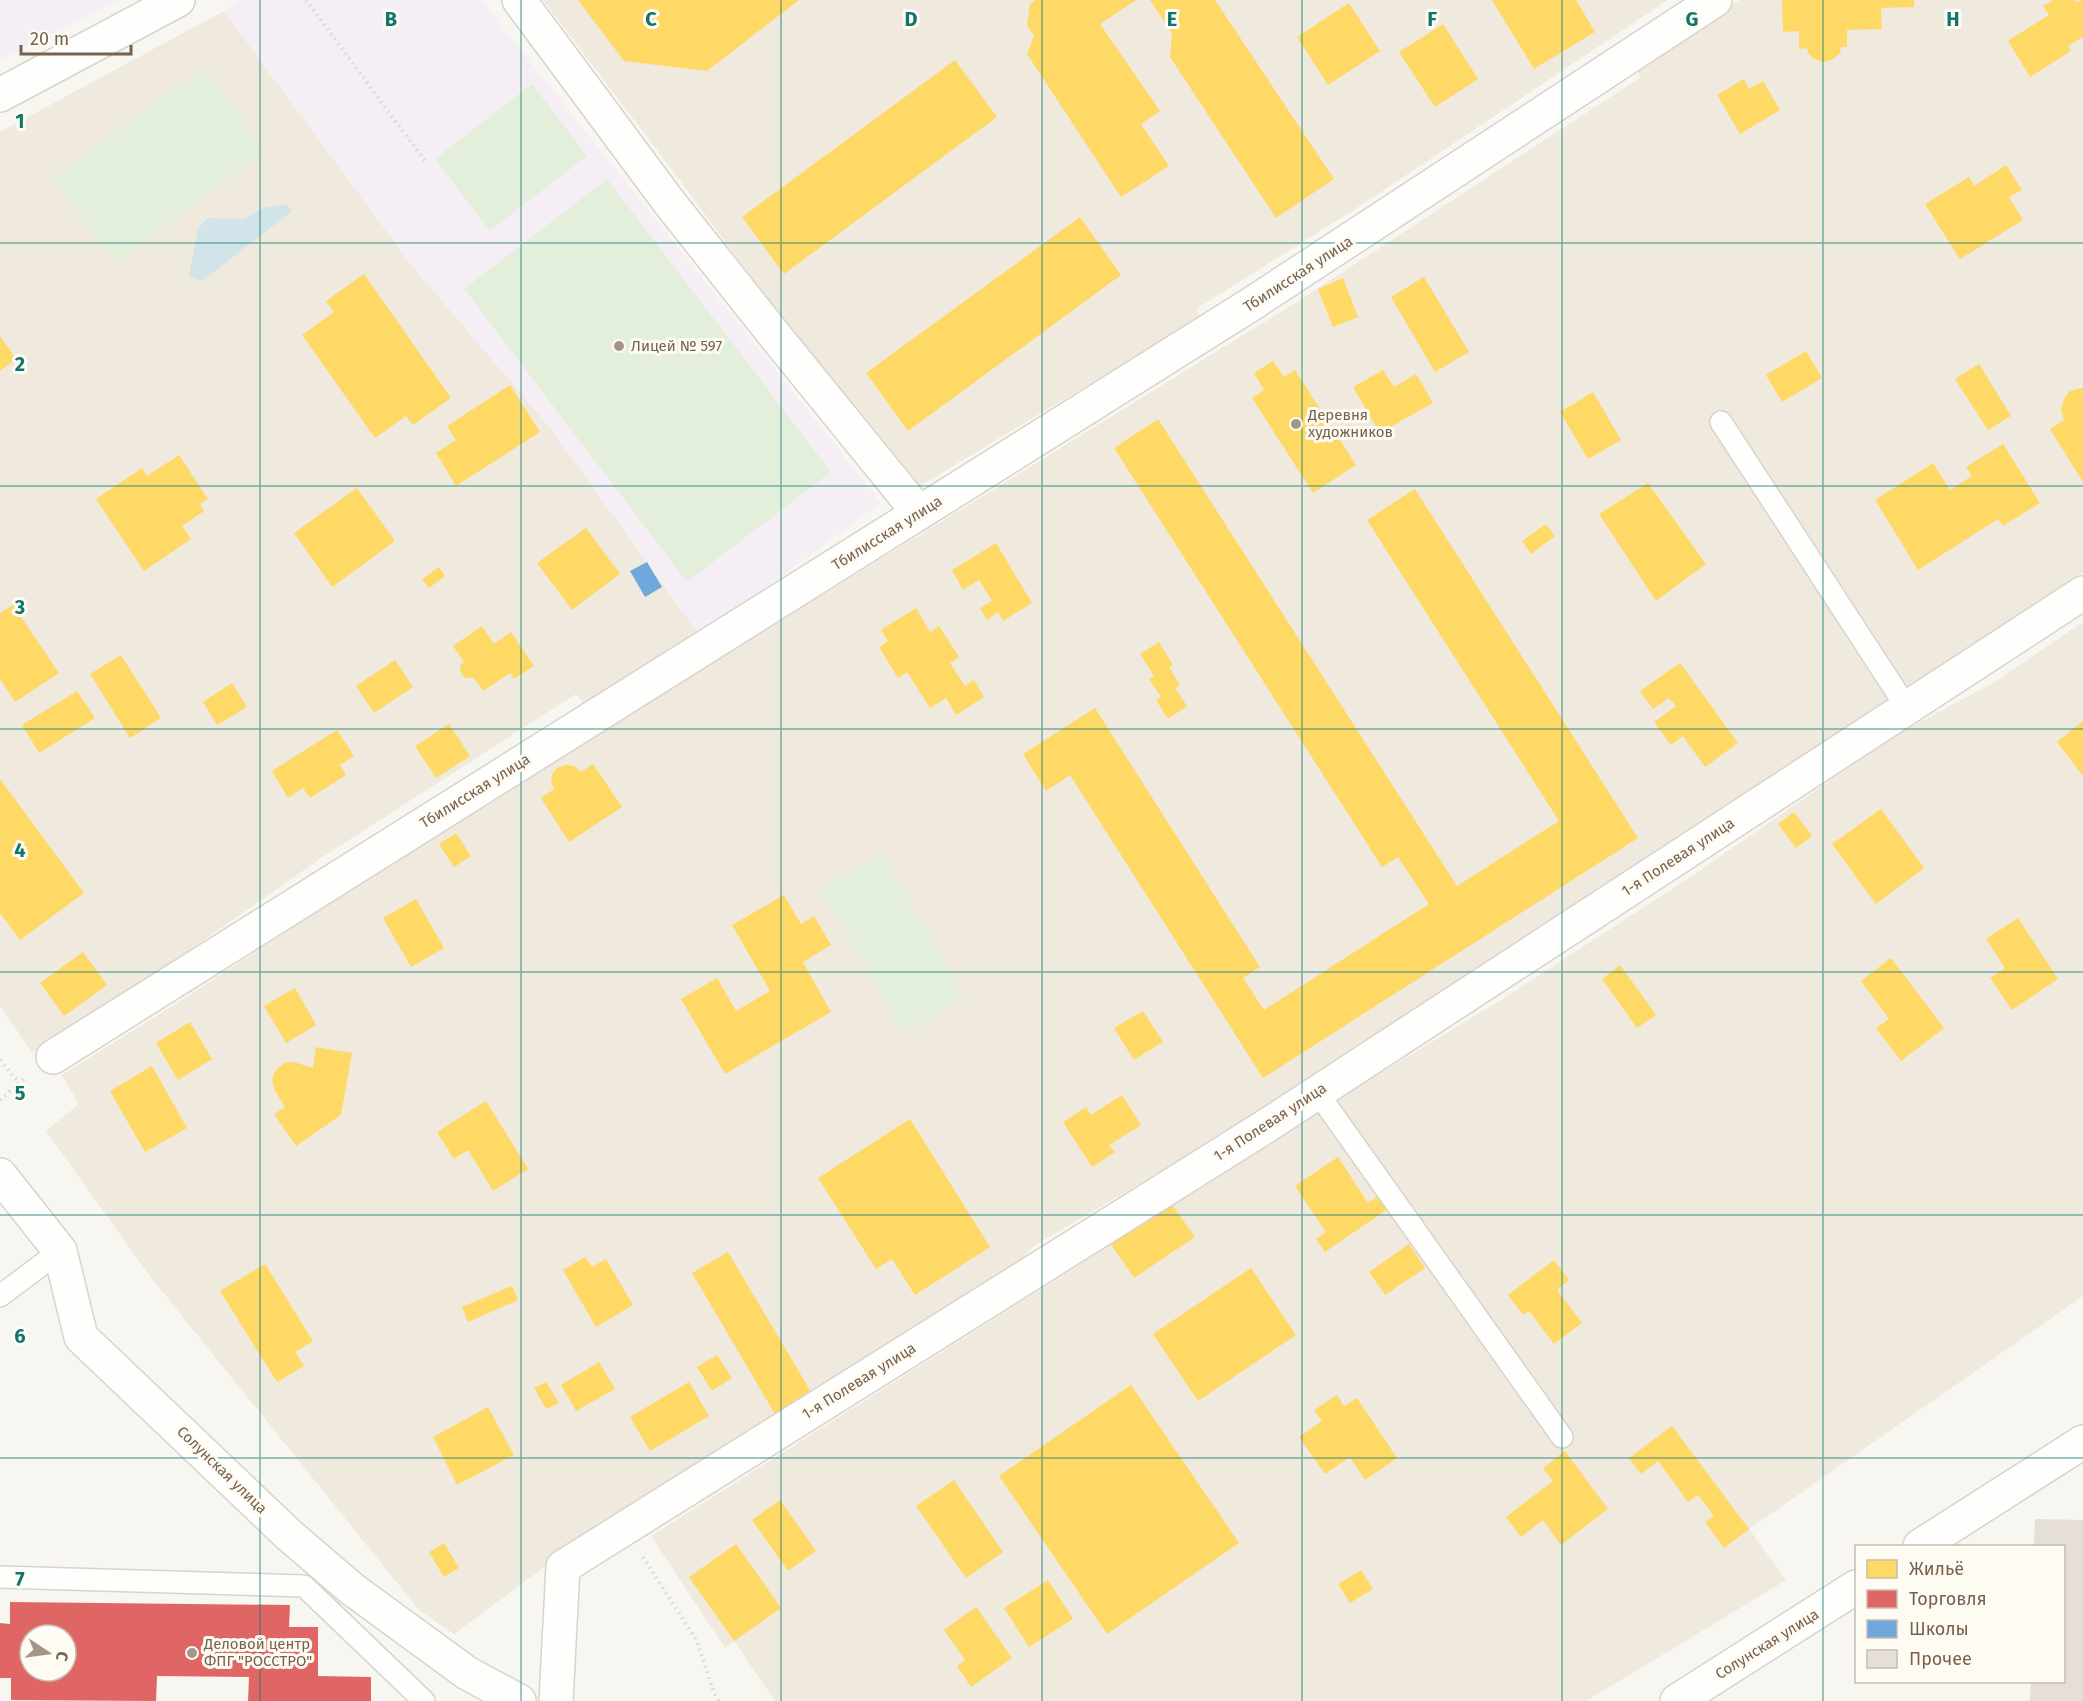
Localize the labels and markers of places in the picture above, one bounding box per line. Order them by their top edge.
place label: Лицей № 597 [631,337,722,355]
marker: Лицей № 597 [612,339,626,353]
place label: Деревня художников [1307,406,1393,441]
marker: Деревня художников [1289,417,1303,431]
place label: Деловой центр ФПГ "РОССТРО" [203,1635,312,1670]
marker: Деловой центр ФПГ "РОССТРО" [185,1646,199,1660]

